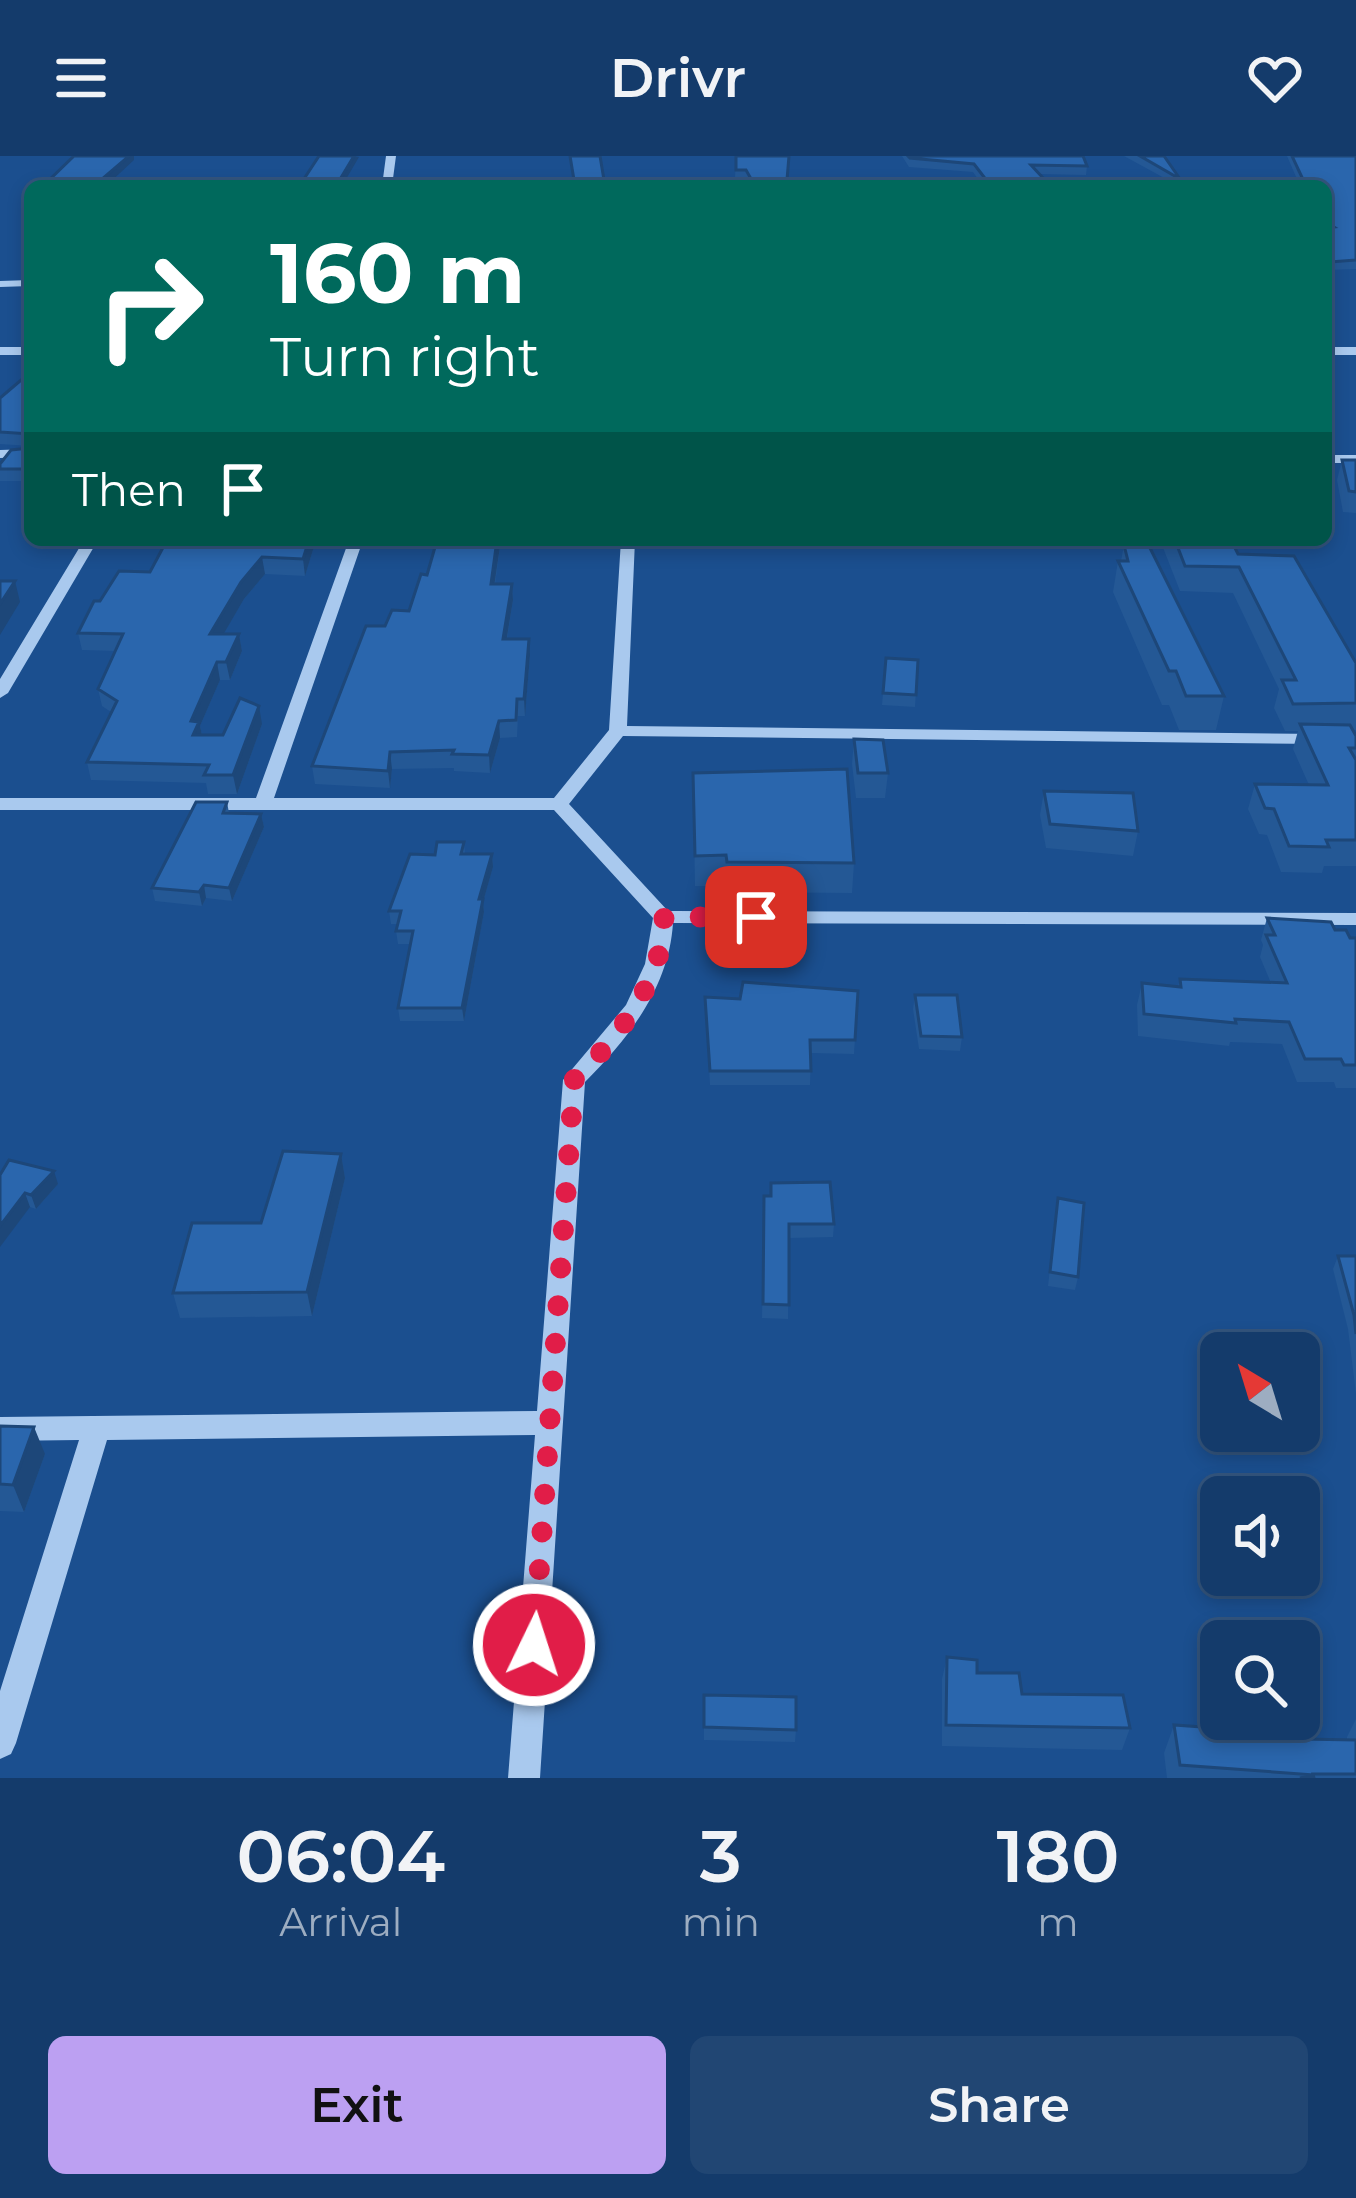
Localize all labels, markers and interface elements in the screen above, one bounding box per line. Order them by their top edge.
icon: menu [48,45,114,111]
text: Drivr [610,45,746,111]
icon: heart [1242,45,1308,111]
text: 160 m [270,222,525,324]
icon: right [72,228,228,384]
text: Turn right [270,324,540,390]
icon: arrive [210,456,276,522]
text: Then [72,462,186,517]
pin [705,866,807,968]
icon: arrive [723,884,789,950]
north arrow [1200,1332,1320,1452]
map controls [1200,1332,1320,1740]
button: sound [1200,1476,1320,1596]
position arrow [471,1582,597,1708]
button: search [1200,1620,1320,1740]
text: 06:04 [237,1812,445,1900]
text: 3 [700,1812,742,1900]
text: 180 [997,1812,1119,1900]
text: Arrival [279,1898,402,1946]
text: min [682,1898,760,1946]
text: m [1037,1898,1079,1946]
button: Exit [48,2036,666,2174]
button: Share [690,2036,1308,2174]

